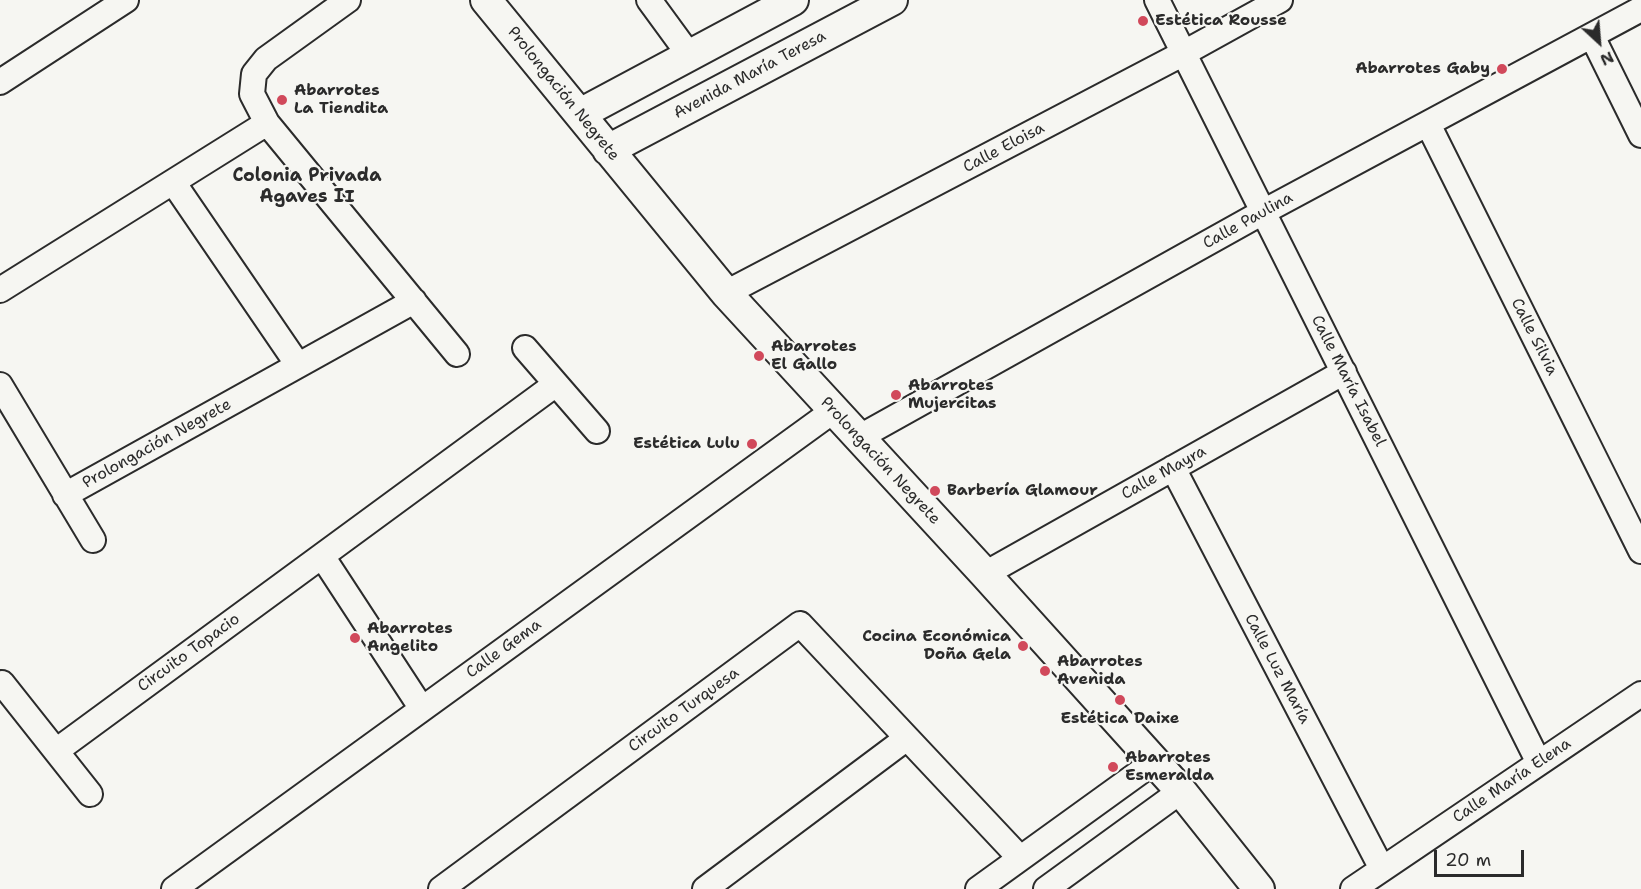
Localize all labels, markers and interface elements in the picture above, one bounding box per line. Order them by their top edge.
place label: Estética Rousse [1155,11,1287,31]
north arrow [1569,12,1629,72]
marker: Estética Rousse [1136,14,1150,28]
street label: Prolongación Negrete [503,23,623,165]
street label: Avenida María Teresa [671,27,829,123]
text: N [1597,46,1617,71]
place label: Abarrotes Gaby [1355,59,1490,79]
marker: Abarrotes Gaby [1495,62,1509,76]
place label: Abarrotes La Tiendita [294,81,388,119]
marker: Abarrotes La Tiendita [275,93,289,107]
street label: Calle Eloisa [960,119,1048,177]
district label: Colonia Privada Agaves II [232,165,382,207]
street label: Calle Paulina [1200,188,1296,254]
street label: Calle Silvia [1506,295,1562,379]
street label: Calle María Isabel [1307,312,1389,450]
place label: Abarrotes El Gallo [771,337,857,375]
marker: Abarrotes El Gallo [752,349,766,363]
place label: Abarrotes Mujercitas [908,376,997,414]
marker: Abarrotes Mujercitas [889,388,903,402]
street label: Prolongación Negrete [816,393,944,529]
street label: Prolongación Negrete [79,395,235,493]
place label: Estética Lulu [633,434,740,454]
marker: Estética Lulu [745,437,759,451]
street label: Calle Mayra [1118,442,1210,504]
place label: Barbería Glamour [947,481,1098,501]
marker: Barbería Glamour [928,484,942,498]
street label: Circuito Topacio [134,610,244,696]
street label: Calle Luz María [1240,611,1314,727]
street label: Calle Gema [463,615,545,683]
place label: Abarrotes Angelito [367,619,453,657]
place label: Cocina Económica Doña Gela [862,627,1011,665]
marker: Abarrotes Angelito [348,631,362,645]
marker: Cocina Económica Doña Gela [1016,639,1030,653]
place label: Abarrotes Avenida [1057,652,1143,690]
street label: Circuito Turquesa [625,663,743,757]
marker: Abarrotes Avenida [1038,664,1052,678]
marker: Estética Daixe [1113,693,1127,707]
place label: Estética Daixe [1061,709,1179,729]
street label: Calle María Elena [1449,734,1575,828]
place label: Abarrotes Esmeralda [1125,748,1214,786]
marker: Abarrotes Esmeralda [1106,760,1120,774]
scale bar [1437,838,1527,876]
text: 20 m [1445,848,1491,872]

